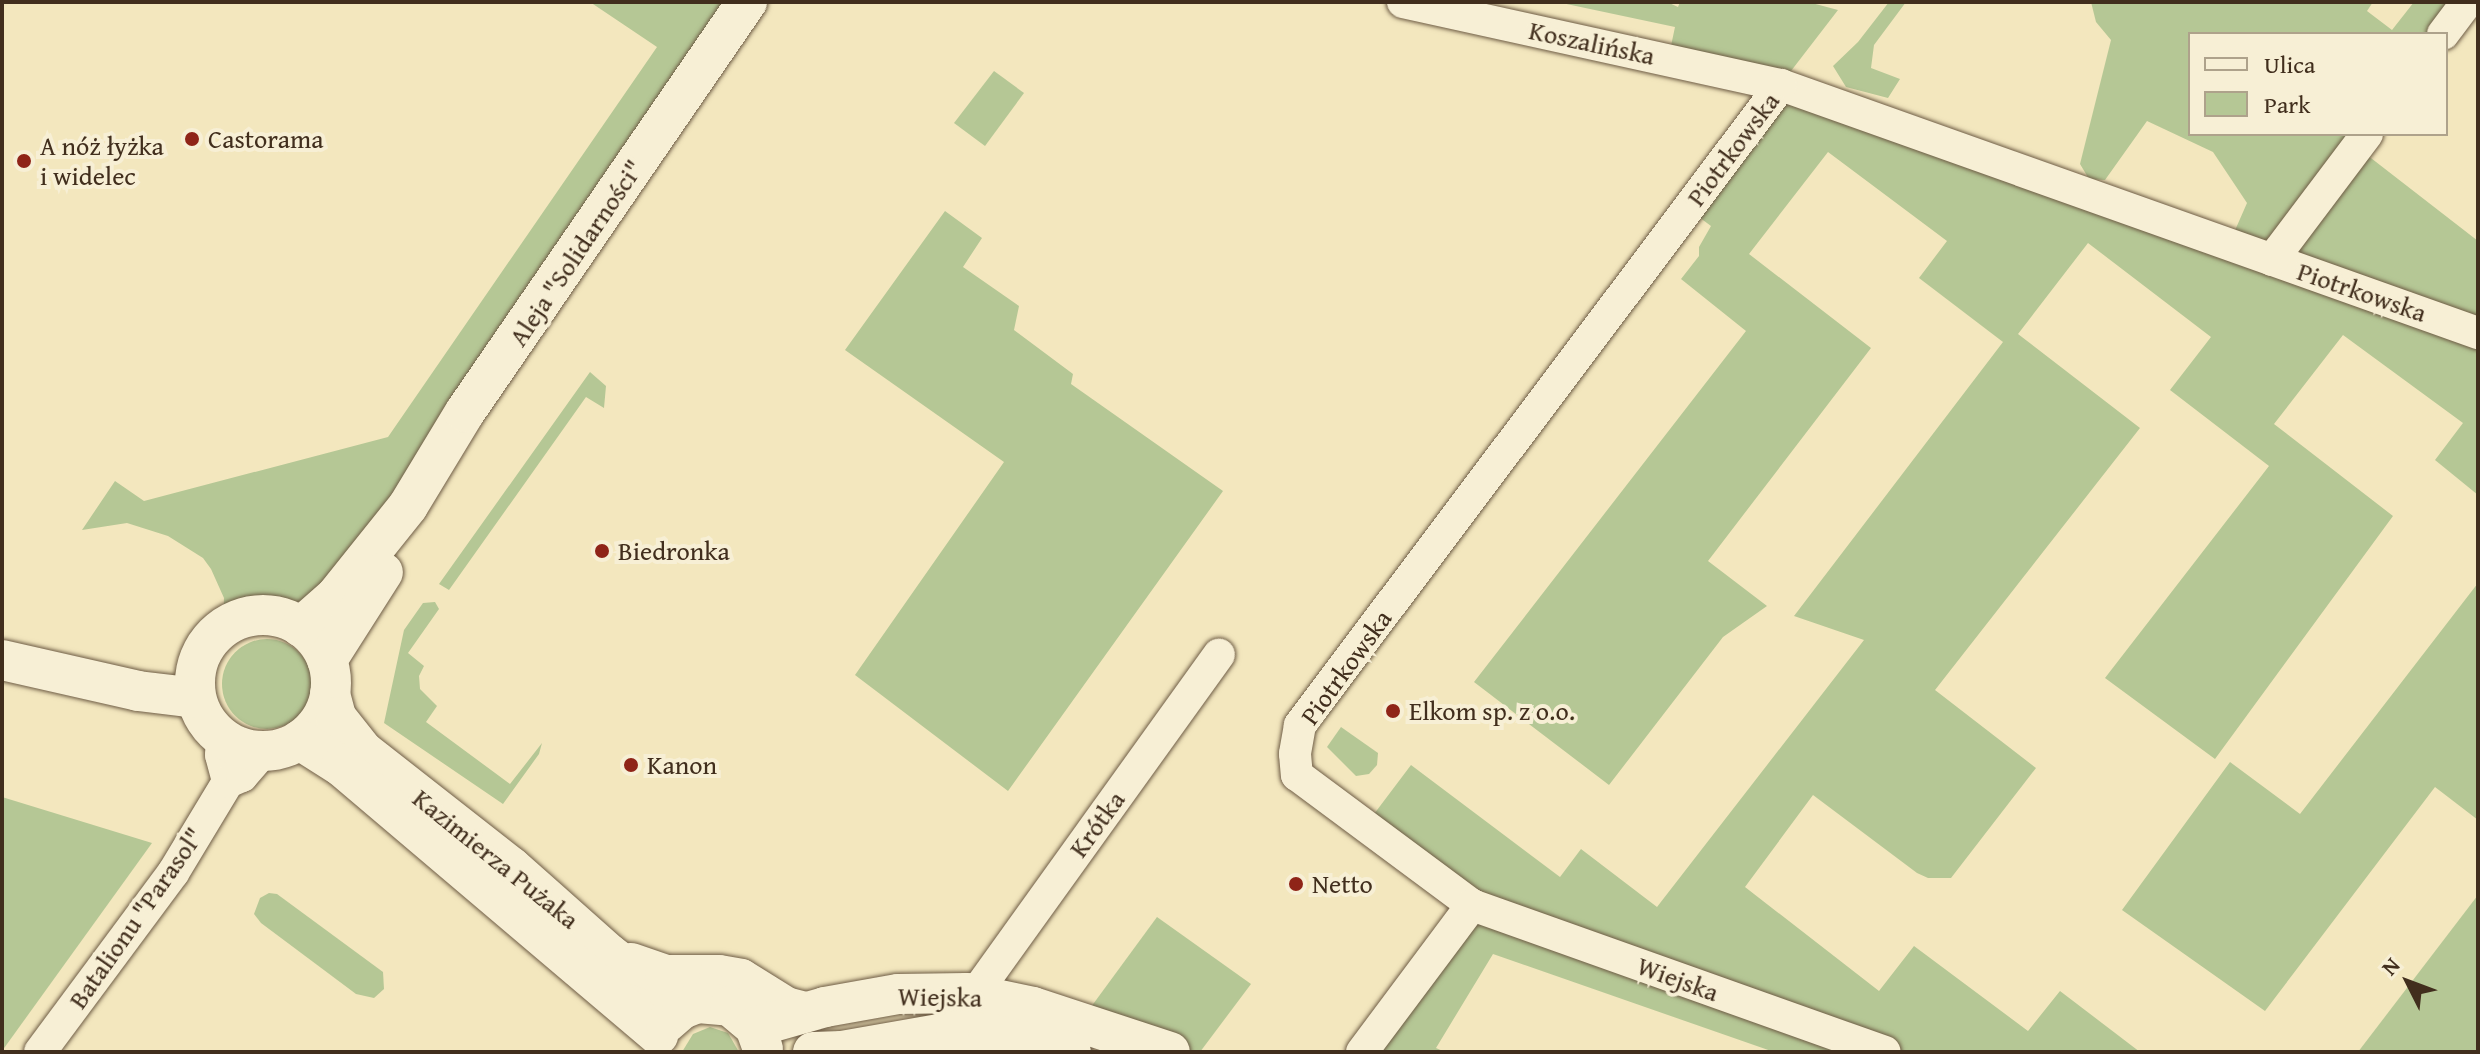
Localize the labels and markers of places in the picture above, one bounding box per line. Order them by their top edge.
place label: Castorama [208,123,323,155]
place label: A nóż łyżka i widelec [40,130,164,192]
marker: Castorama [183,130,201,148]
marker: A nóż łyżka i widelec [15,152,33,170]
place label: Biedronka [618,535,730,567]
marker: Biedronka [593,542,611,560]
place label: Elkom sp. z o.o. [1409,695,1575,727]
marker: Elkom sp. z o.o. [1384,702,1402,720]
place label: Kanon [647,749,717,781]
marker: Kanon [622,756,640,774]
place label: Netto [1312,868,1373,900]
marker: Netto [1287,875,1305,893]

